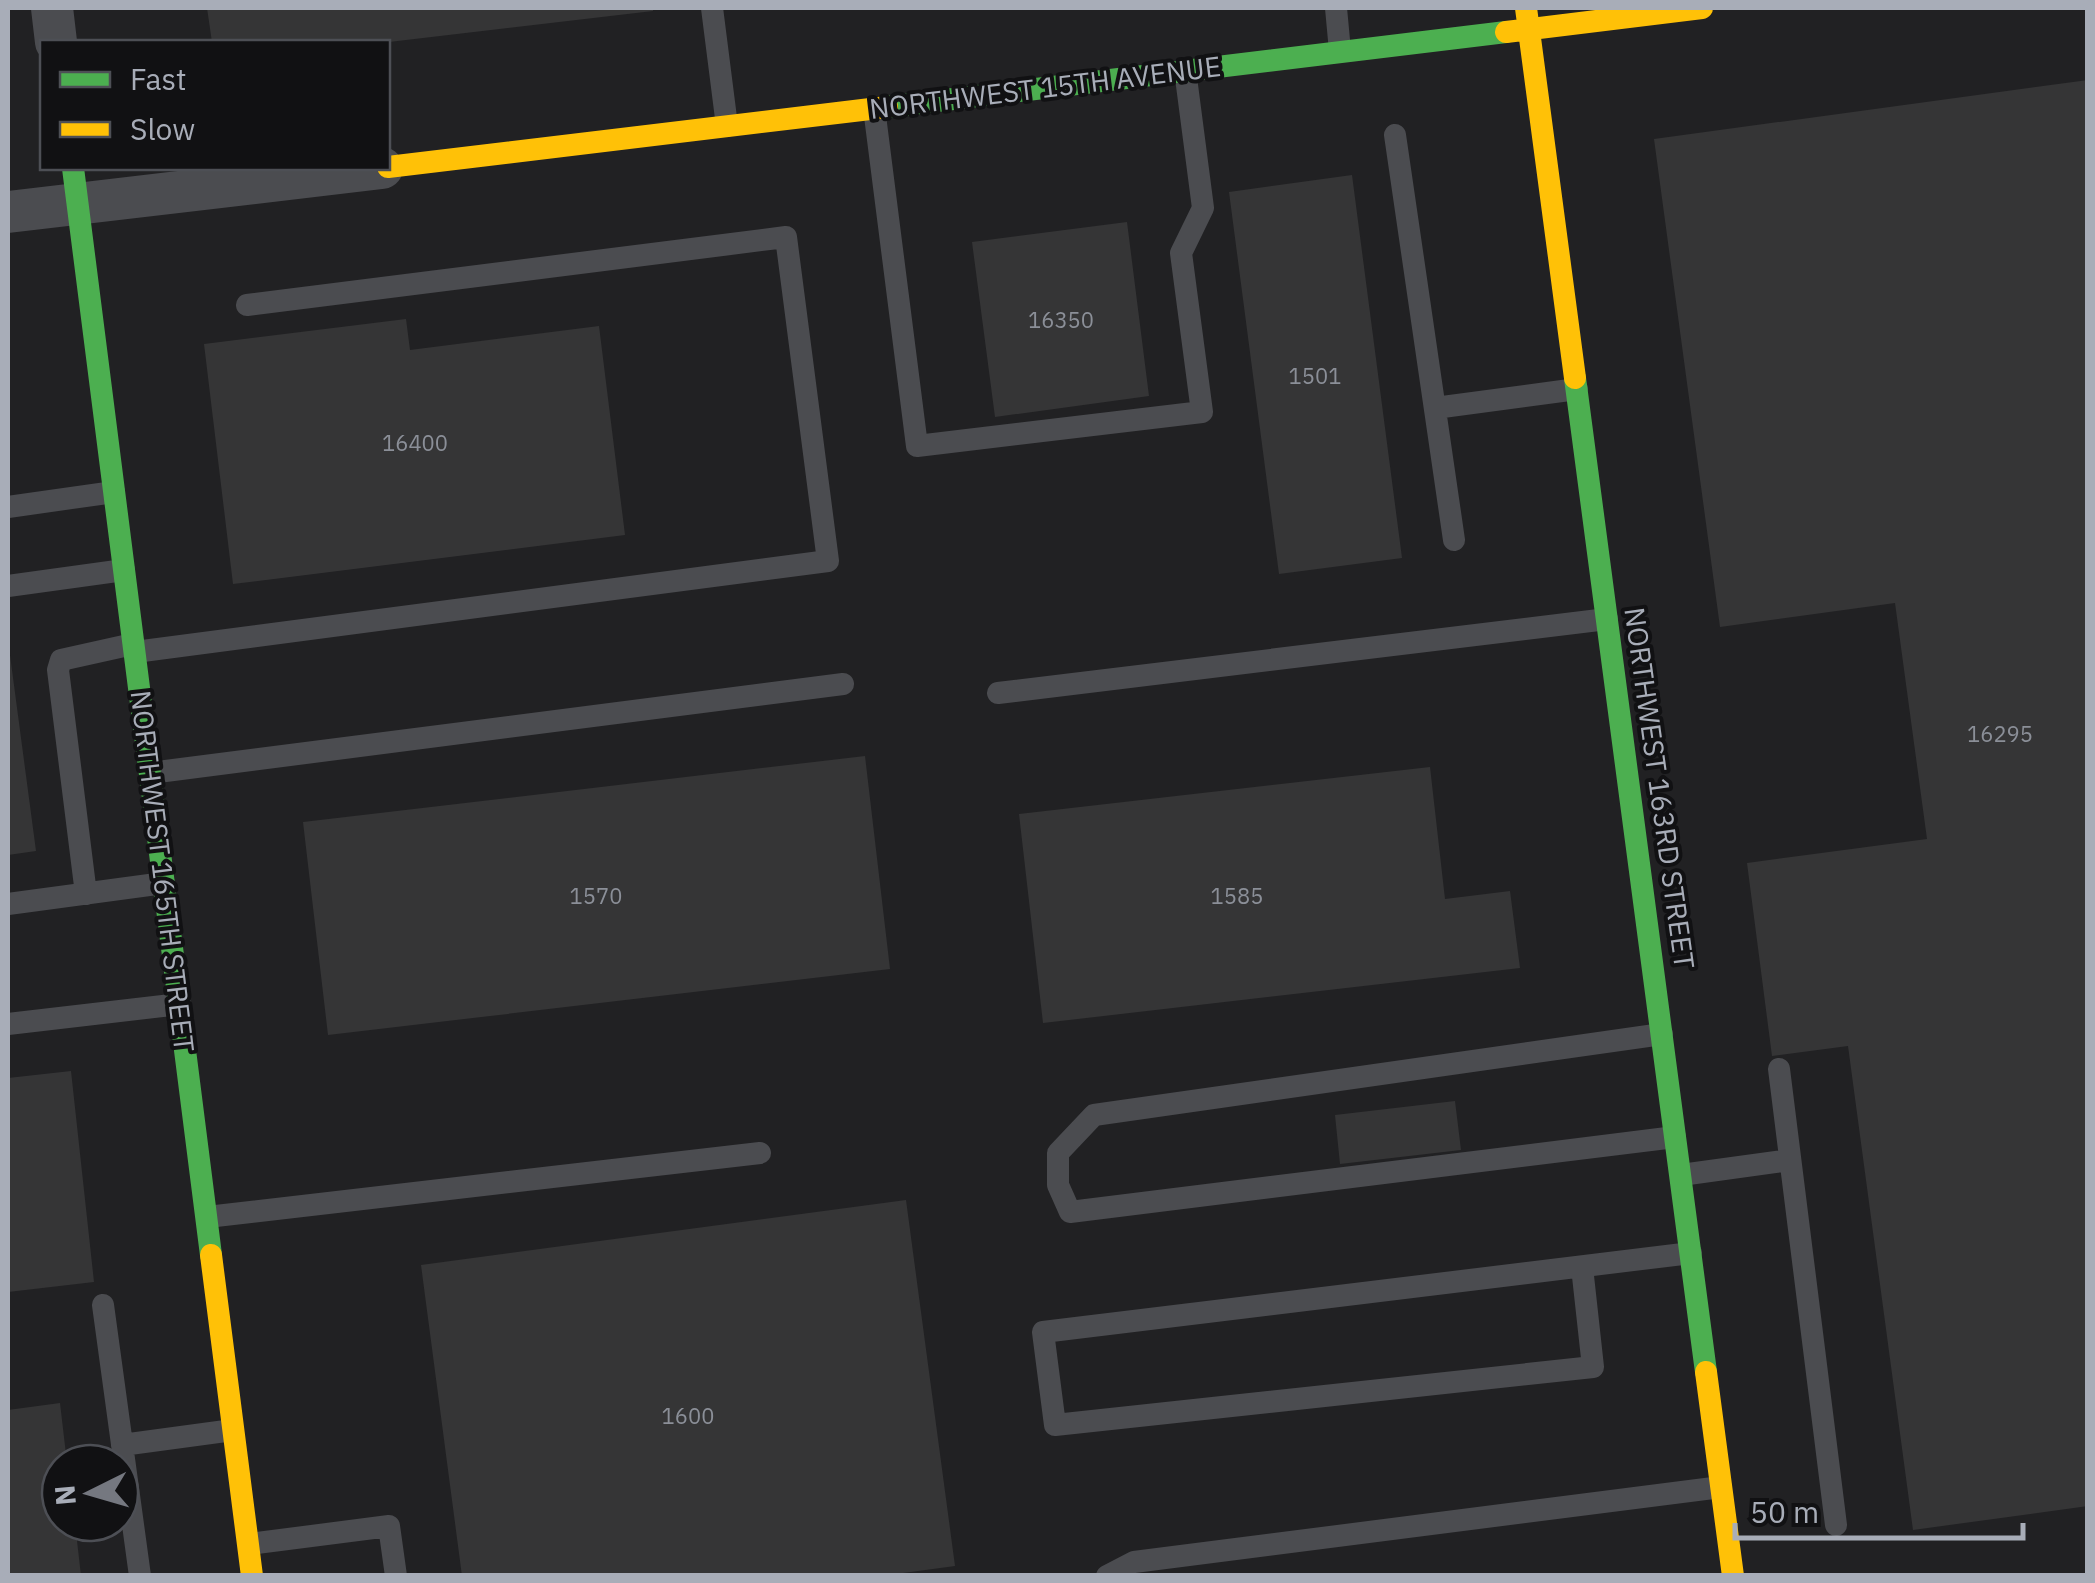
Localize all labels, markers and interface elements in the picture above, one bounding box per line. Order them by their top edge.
legend [40,40,390,170]
street label: NORTHWEST 15TH AVENUE [867,47,1223,127]
text: Fast [130,59,187,98]
text: Slow [130,109,195,148]
house number: 16350 [1028,305,1094,334]
house number: 1501 [1289,361,1341,390]
house number: 16400 [382,428,448,457]
street label: NORTHWEST 163RD STREET [1616,605,1704,971]
street label: NORTHWEST 165TH STREET [122,688,204,1054]
house number: 16295 [1967,719,2033,748]
house number: 1570 [570,881,622,910]
house number: 1585 [1211,881,1263,910]
house number: 1600 [662,1401,714,1430]
north arrow [40,1443,140,1543]
scale bar [1735,1478,2022,1540]
text: N [45,1484,84,1507]
text: 50 m [1750,1492,1819,1531]

